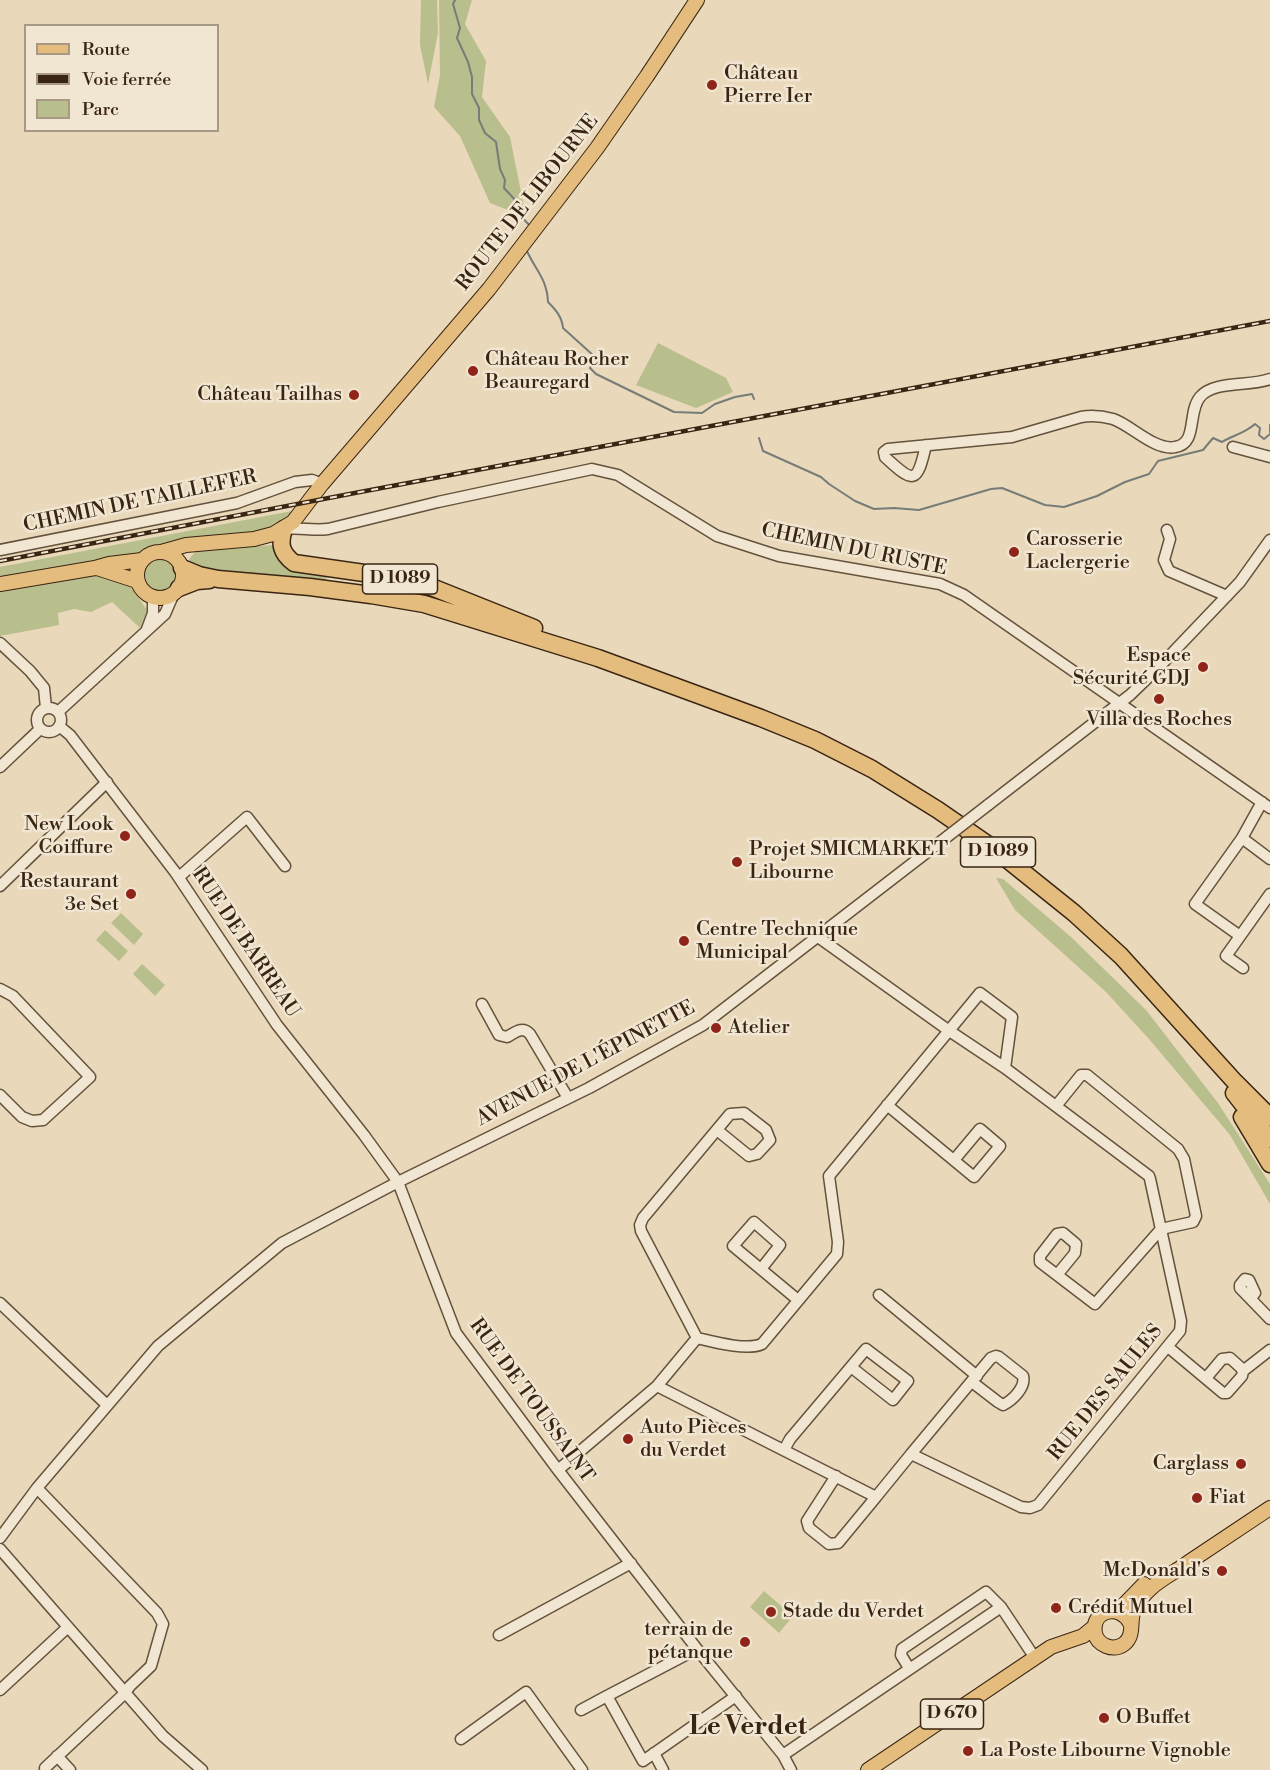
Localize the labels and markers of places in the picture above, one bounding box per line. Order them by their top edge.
place label: Château Pierre Ier [724,62,812,109]
marker: Château Pierre Ier [705,78,719,92]
place label: Château Rocher Beauregard [485,348,629,395]
marker: Château Rocher Beauregard [466,364,480,378]
place label: Château Tailhas [197,383,342,407]
marker: Château Tailhas [347,388,361,402]
place label: Carosserie Laclergerie [1026,528,1130,575]
marker: Carosserie Laclergerie [1007,545,1021,559]
place label: Espace Sécurité GDJ [1073,644,1191,691]
marker: Espace Sécurité GDJ [1196,660,1210,674]
marker: Villa des Roches [1152,692,1166,706]
place label: Villa des Roches [1086,708,1232,732]
place label: New Look Coiffure [24,813,113,860]
marker: New Look Coiffure [118,829,132,843]
place label: Projet SMICMARKET Libourne [749,838,948,885]
marker: Projet SMICMARKET Libourne [730,855,744,869]
place label: Restaurant 3e Set [20,870,119,917]
marker: Restaurant 3e Set [124,887,138,901]
place label: Centre Technique Municipal [696,918,858,965]
marker: Centre Technique Municipal [677,934,691,948]
place label: Atelier [728,1016,790,1040]
marker: Atelier [709,1021,723,1035]
place label: Auto Pièces du Verdet [640,1416,746,1463]
marker: Auto Pièces du Verdet [621,1432,635,1446]
place label: Carglass [1153,1452,1229,1476]
marker: Carglass [1234,1457,1248,1471]
place label: Fiat [1209,1486,1246,1510]
marker: Fiat [1190,1491,1204,1505]
place label: McDonald's [1103,1559,1210,1583]
marker: McDonald's [1215,1564,1229,1578]
place label: Crédit Mutuel [1068,1596,1193,1620]
place label: Stade du Verdet [783,1600,924,1624]
marker: Crédit Mutuel [1049,1601,1063,1615]
marker: Stade du Verdet [764,1605,778,1619]
place label: terrain de pétanque [644,1618,733,1665]
marker: terrain de pétanque [738,1635,752,1649]
place label: O Buffet [1116,1706,1191,1730]
marker: O Buffet [1097,1711,1111,1725]
place label: La Poste Libourne Vignoble [980,1739,1231,1763]
marker: La Poste Libourne Vignoble [961,1744,975,1758]

